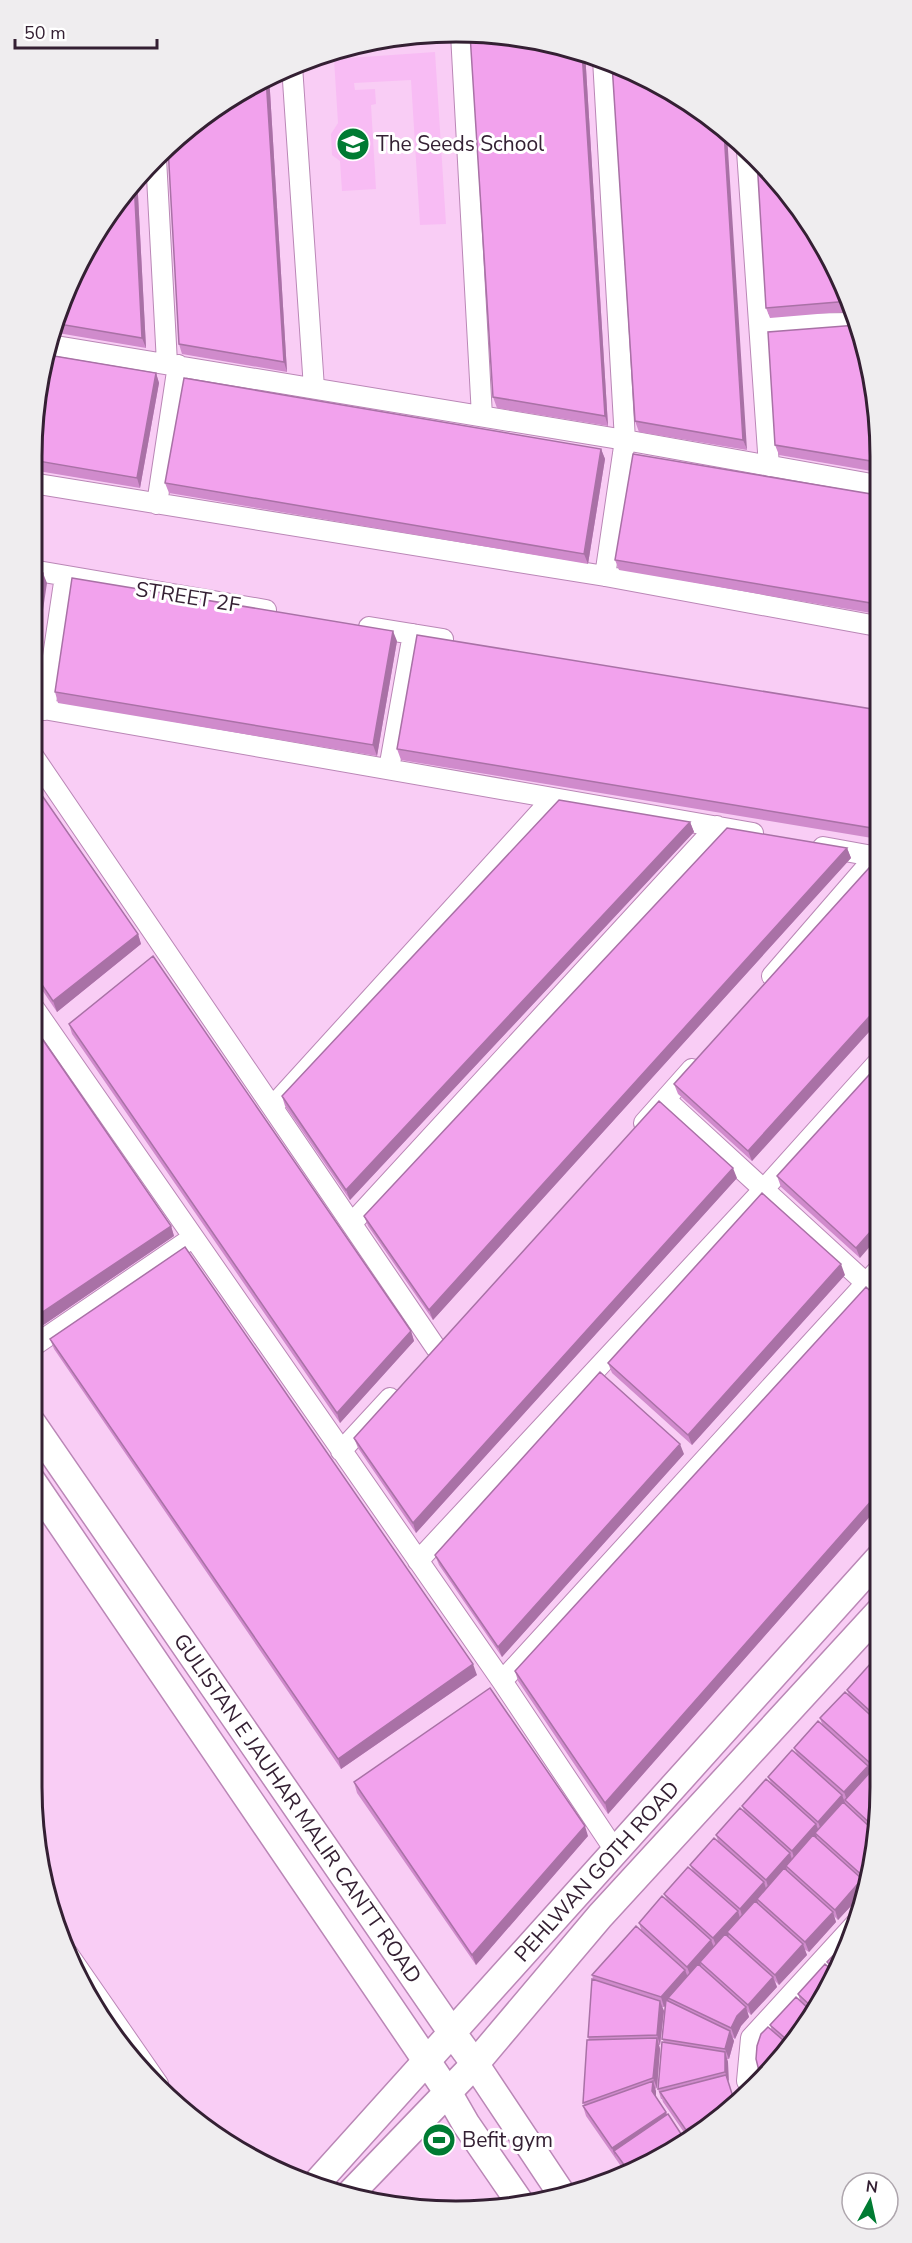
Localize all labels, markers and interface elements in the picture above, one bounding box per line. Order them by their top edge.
scale bar [15,12,158,50]
text: 50 m [24,21,66,45]
school or university icon: The Seeds School [335,126,371,162]
place label: The Seeds School [376,130,545,158]
street label: STREET 2F [134,575,242,619]
street label: GULISTAN E JAUHAR MALIR CANTT ROAD [167,1628,428,1989]
street label: PEHLWAN GOTH ROAD [508,1775,686,1968]
sports icon: Befit gym [421,2122,457,2158]
place label: Befit gym [462,2126,553,2154]
north arrow [840,2171,900,2231]
text: N [864,2175,879,2199]

